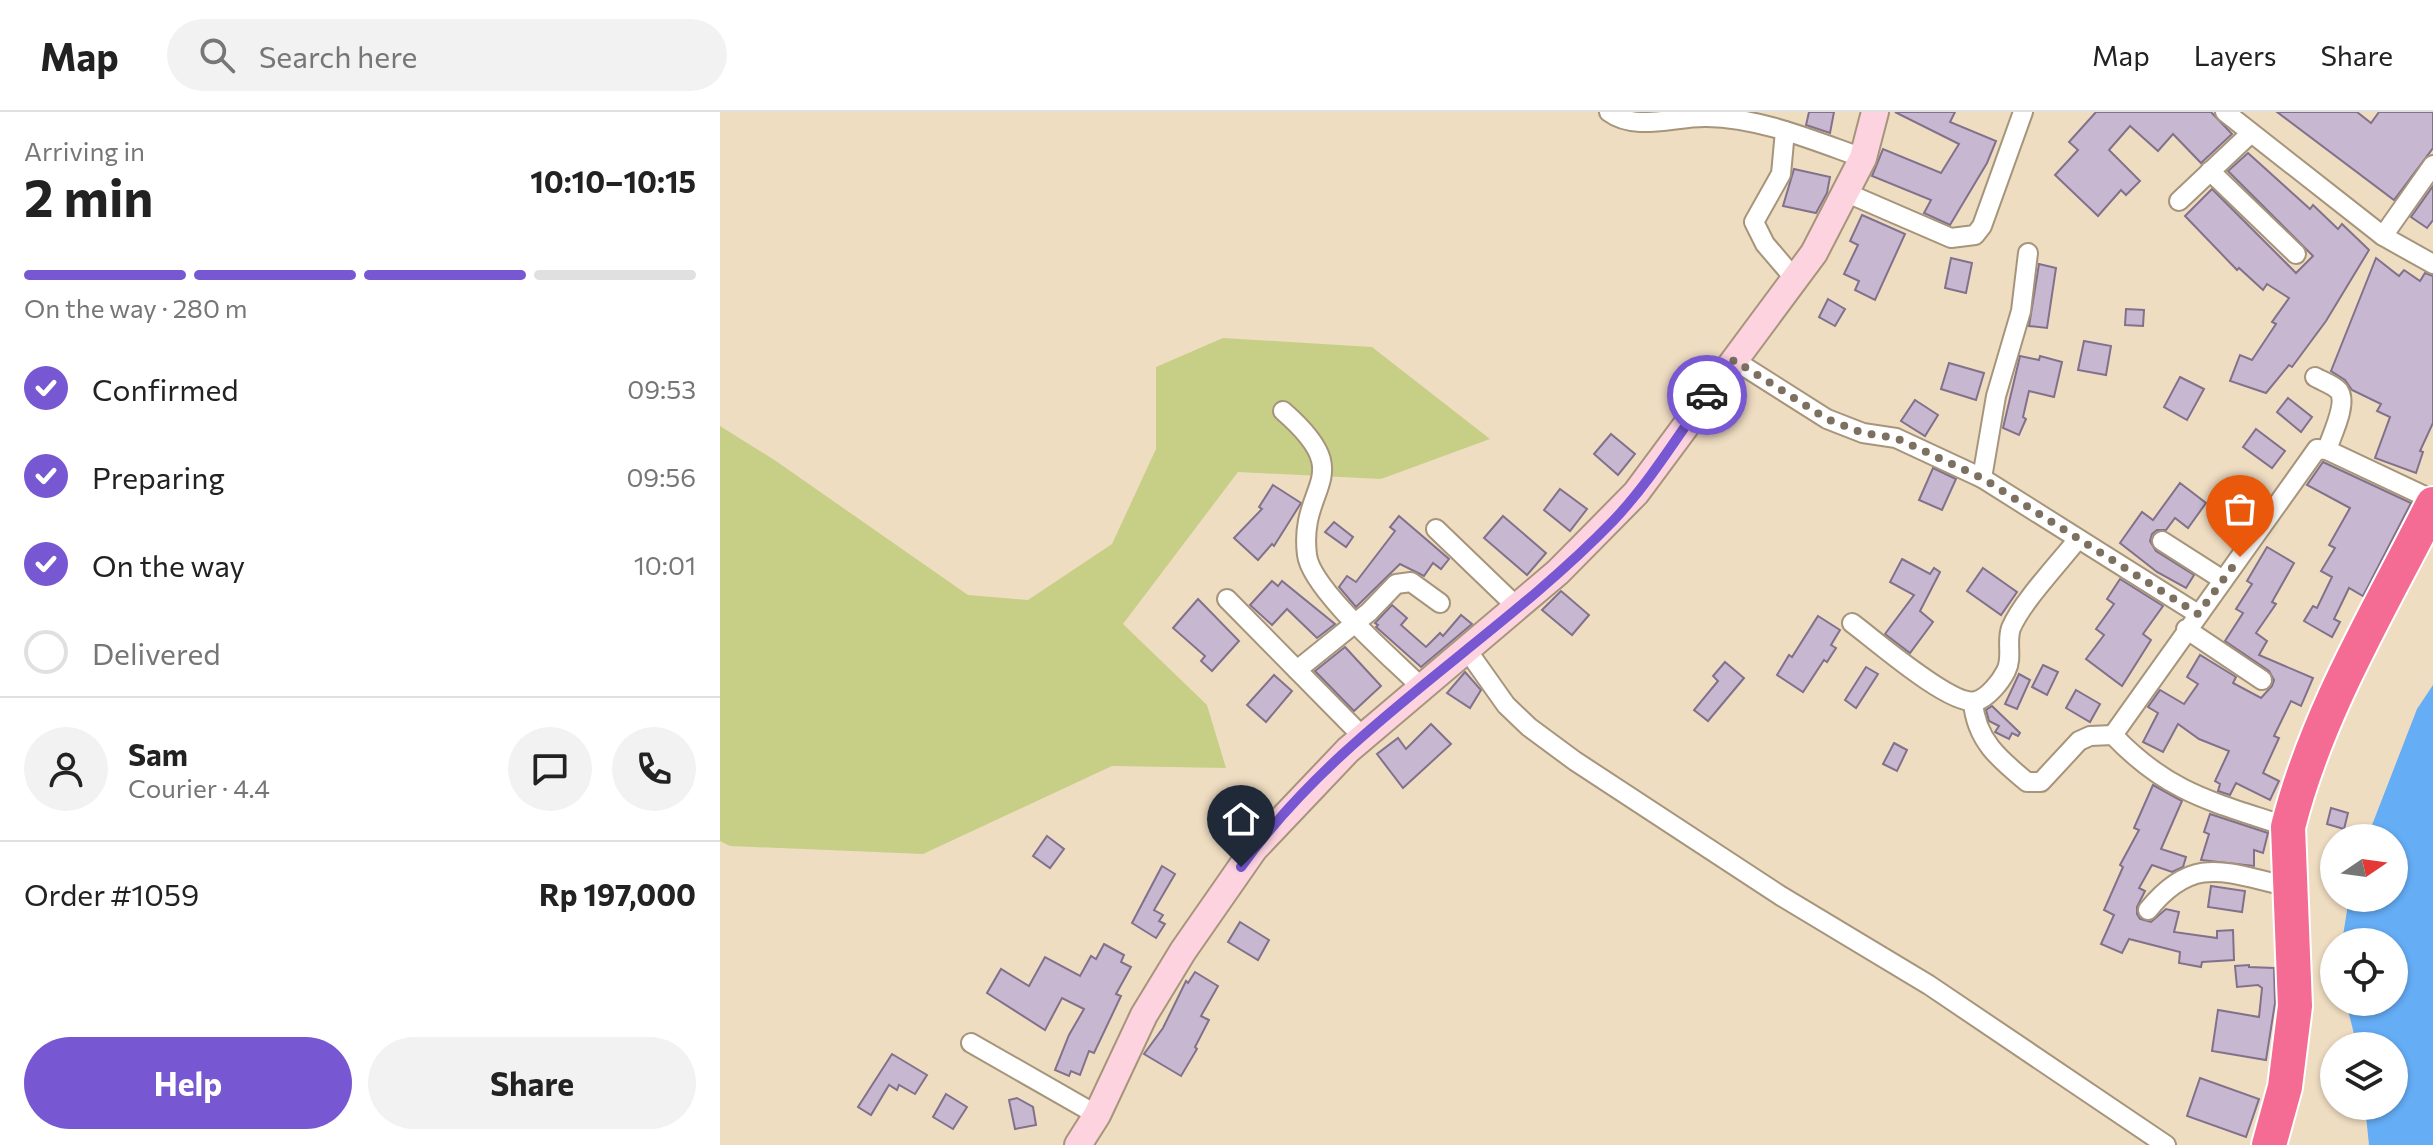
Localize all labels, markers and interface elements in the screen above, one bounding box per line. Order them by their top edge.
search box [167,19,727,91]
text: Map [40,32,119,79]
icon: search [195,33,239,77]
text: Search here [259,37,417,74]
text: Map [2092,38,2150,72]
text: Layers [2194,38,2276,72]
text: Share [2320,38,2393,72]
text: Arriving in [24,135,145,166]
text: 10:10–10:15 [530,162,696,199]
text: 2 min [24,164,153,228]
text: On the way · 280 m [24,292,248,323]
courier [1667,355,1747,435]
icon: check [24,366,68,410]
text: Confirmed [92,370,239,407]
text: 09:53 [627,373,696,404]
icon: car [1685,373,1729,417]
icon: check [24,454,68,498]
text: Preparing [92,458,225,495]
text: 09:56 [626,461,696,492]
pin [2206,475,2274,557]
icon: bag [2218,487,2262,531]
icon: check [24,542,68,586]
text: On the way [92,546,245,583]
text: 10:01 [634,549,696,580]
text: Delivered [92,634,221,671]
button: person [24,727,108,811]
button: chat [508,727,592,811]
button: phone [612,727,696,811]
text: Sam [128,735,188,772]
text: Courier · 4.4 [128,772,270,803]
pin [1207,785,1275,867]
icon: home [1219,797,1263,841]
north arrow [2320,824,2408,912]
map controls [2320,824,2408,1120]
text: Order #1059 [24,875,199,912]
text: Rp 197,000 [539,875,696,912]
button: locate [2320,928,2408,1016]
button: layers [2320,1032,2408,1120]
button: Help [24,1037,352,1129]
button: Share [368,1037,696,1129]

